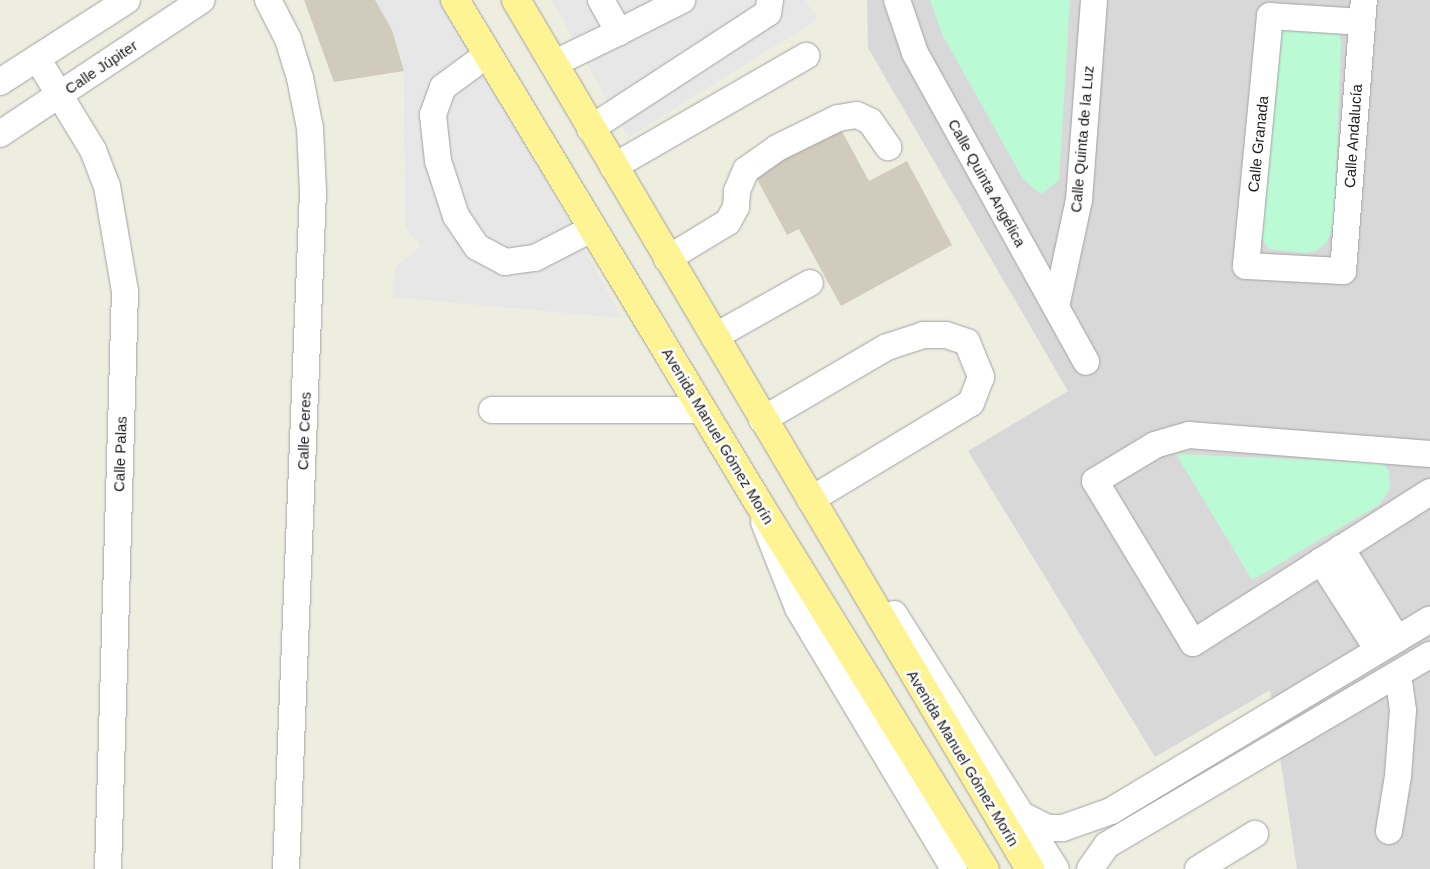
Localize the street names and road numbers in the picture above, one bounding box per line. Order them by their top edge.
street label: Calle Júpiter [61,36,141,98]
street label: Calle Quinta de la Luz [1067,65,1097,213]
street label: Calle Andalucía [1340,83,1366,189]
street label: Calle Granada [1244,95,1272,193]
street label: Calle Quinta Angélica [944,116,1030,250]
street label: Avenida Manuel Gómez Morín [658,345,778,527]
street label: Calle Ceres [294,392,314,470]
street label: Calle Palas [110,416,130,492]
street label: Avenida Manuel Gómez Morín [903,667,1023,849]

